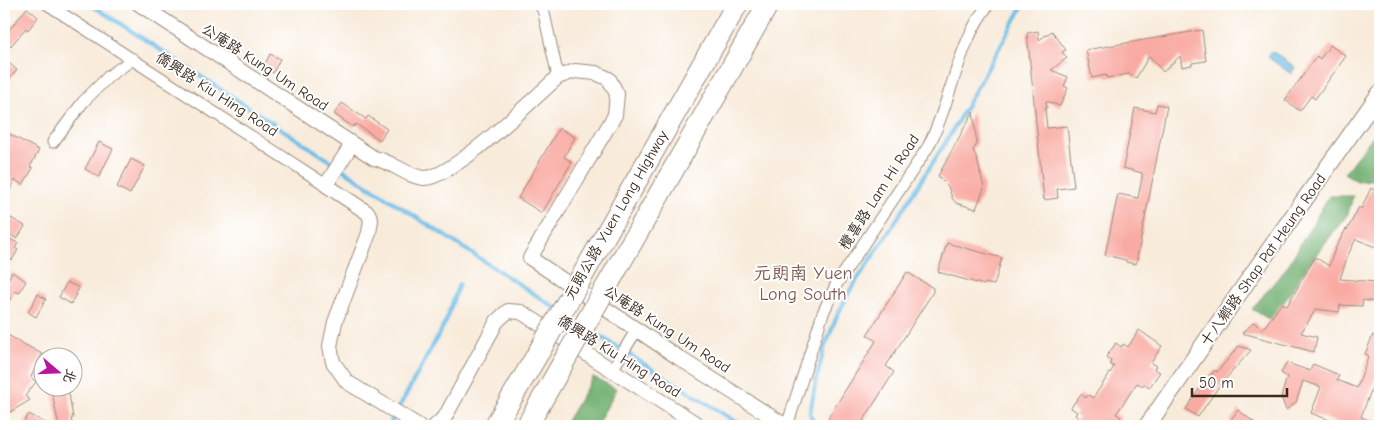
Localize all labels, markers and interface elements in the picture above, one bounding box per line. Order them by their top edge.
street label: 公庵路 Kung Um Road [198,19,332,115]
street label: 僑興路 Kiu Hing Road [152,48,282,140]
street label: 元朗公路 Yuen Long Highway [560,127,672,303]
street label: 欖喜路 Lam Hi Road [835,131,923,253]
street label: 十八鄉路 Shap Pat Heung Road [1196,170,1330,350]
district label: 元朗南 Yuen Long South [754,263,852,305]
street label: 公庵路 Kung Um Road [600,281,734,377]
street label: 僑興路 Kiu Hing Road [554,311,684,401]
north arrow [32,348,82,398]
scale bar [1192,365,1286,397]
text: 北 [60,367,80,385]
text: 50 m [1199,374,1234,392]

